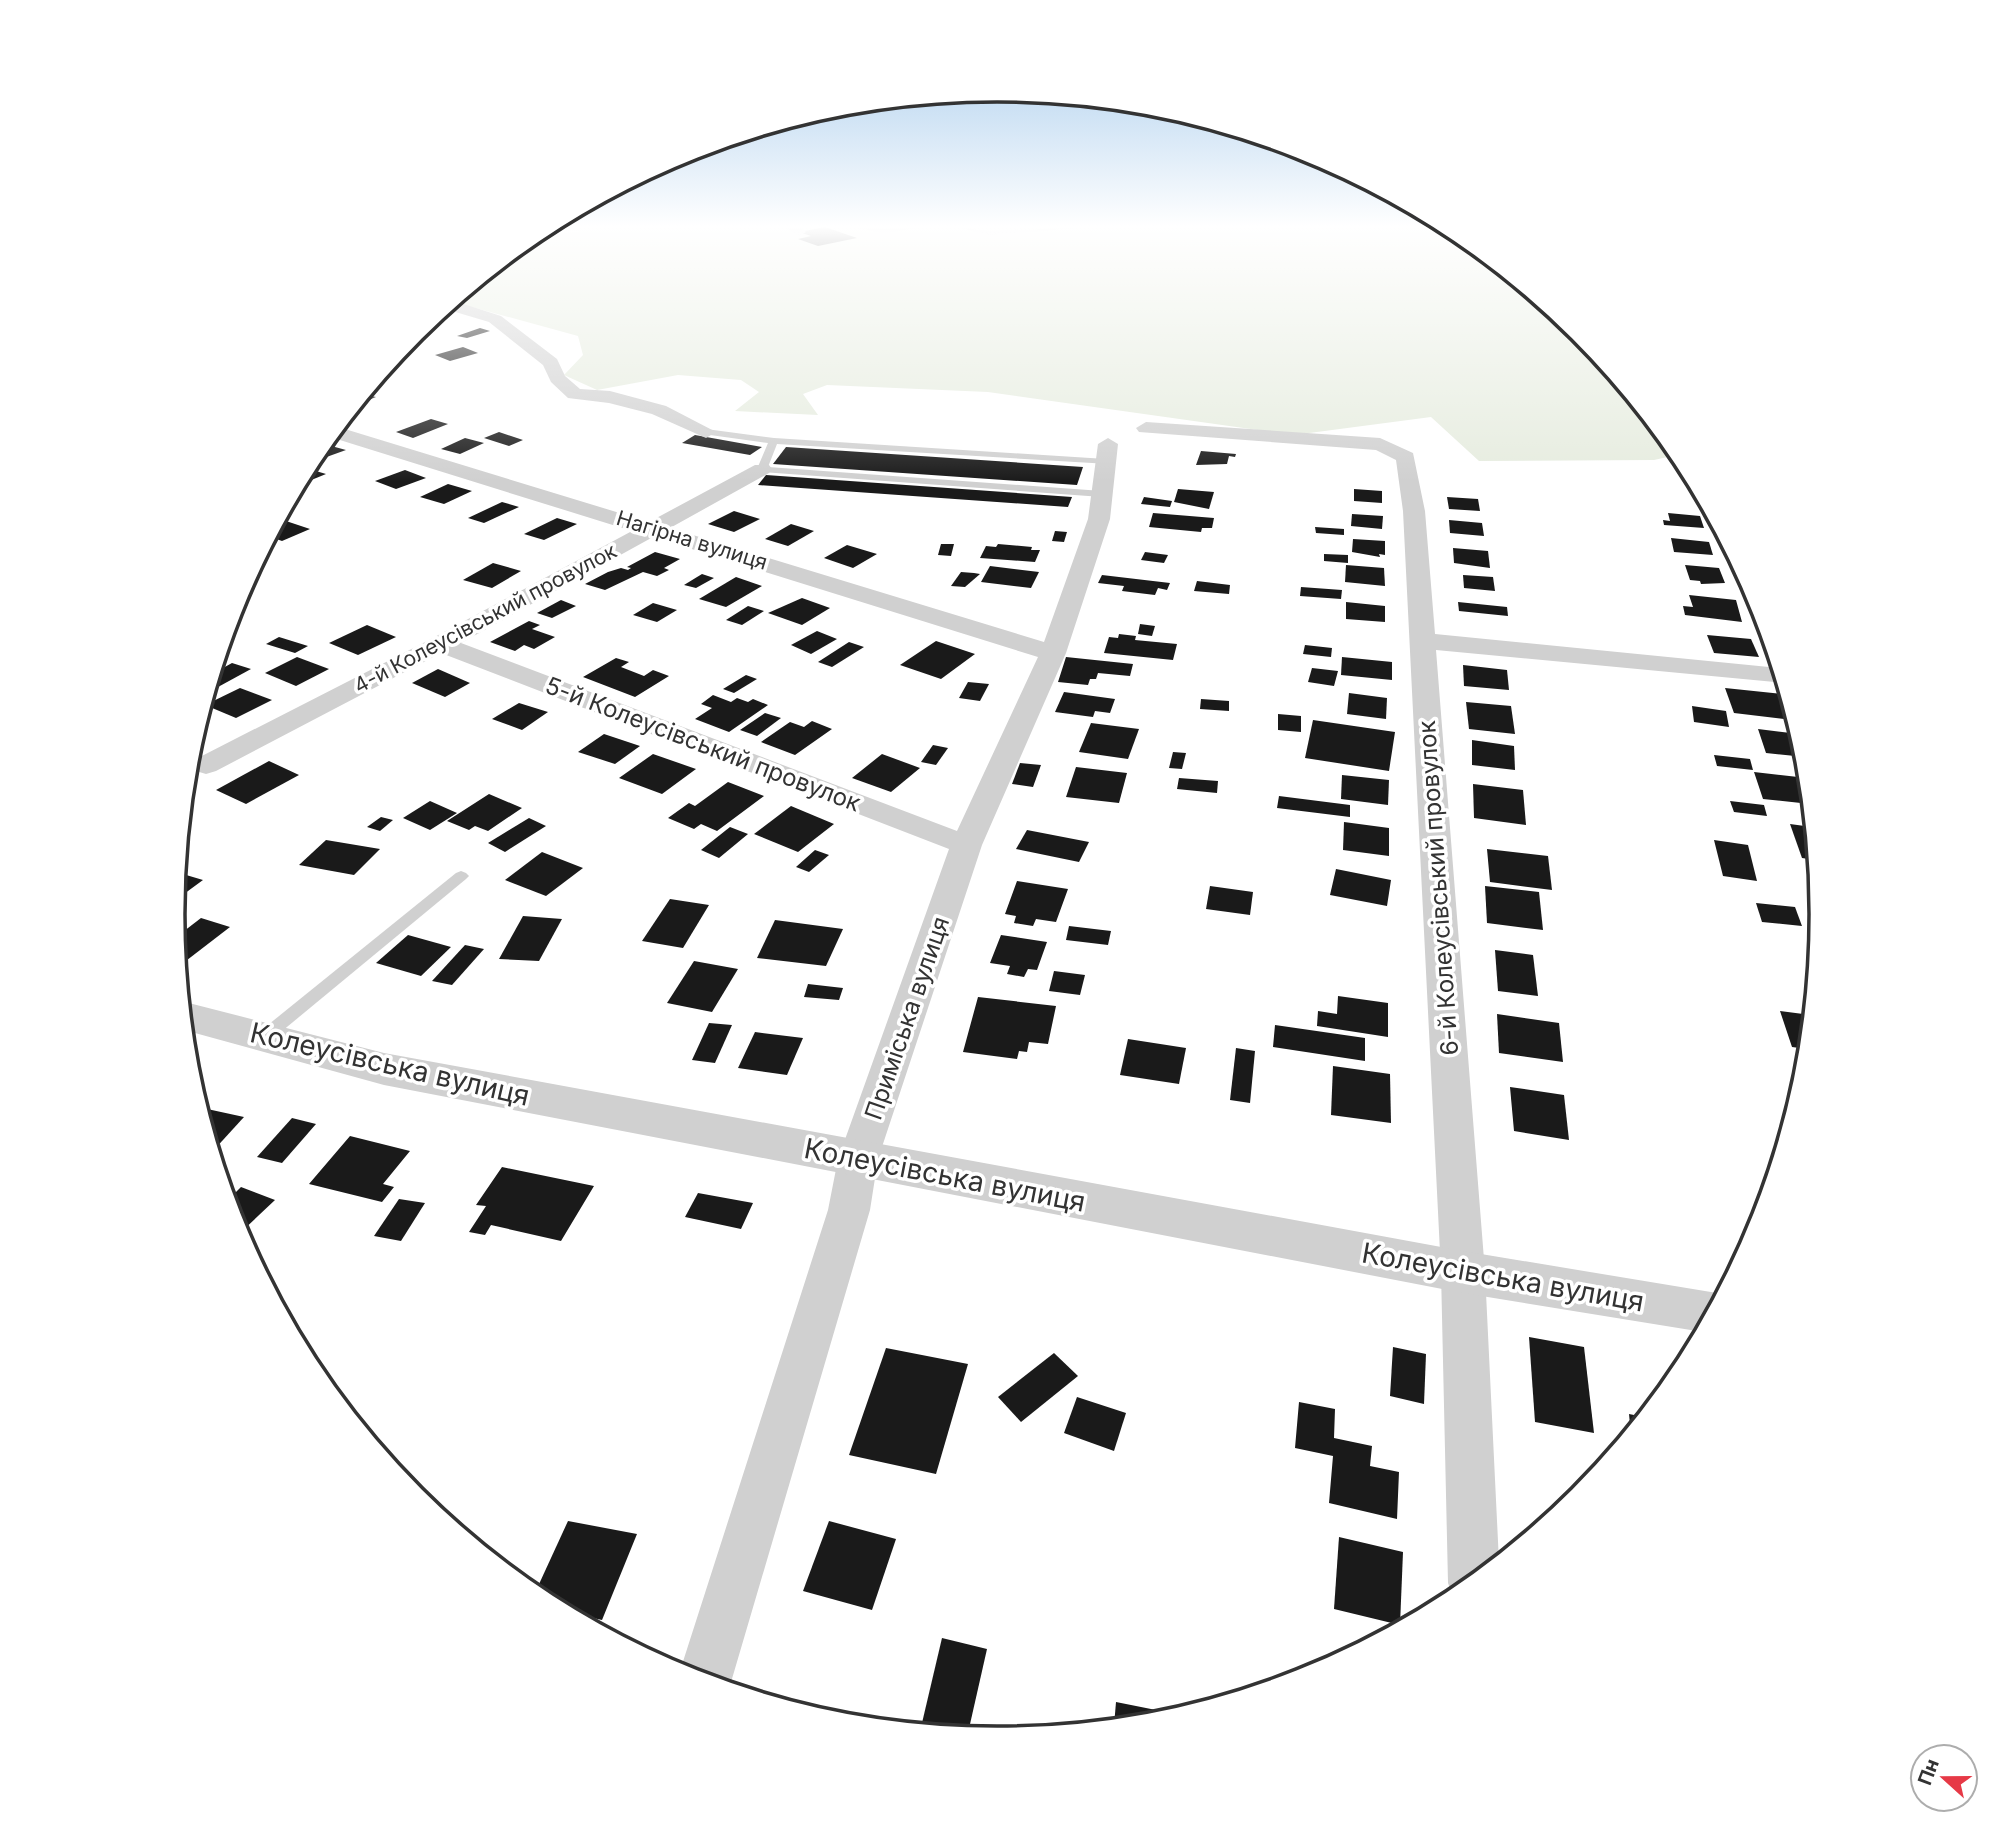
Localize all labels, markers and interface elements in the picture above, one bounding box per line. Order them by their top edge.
street label: Нагірна вулиця [614,505,770,575]
street label: 4-й Колеусівський провулок [349,538,621,698]
street label: 5-й Колеусівський провулок [541,670,865,818]
street label: 6-й Колеусівський провулок [1412,720,1464,1056]
street label: Приміська вулиця [859,913,955,1123]
street label: Колеусівська вулиця [247,1015,533,1113]
street label: Колеусівська вулиця [801,1131,1089,1219]
street label: Колеусівська вулиця [1359,1235,1647,1319]
north arrow [1909,1743,1979,1813]
text: Пн [1913,1756,1944,1788]

